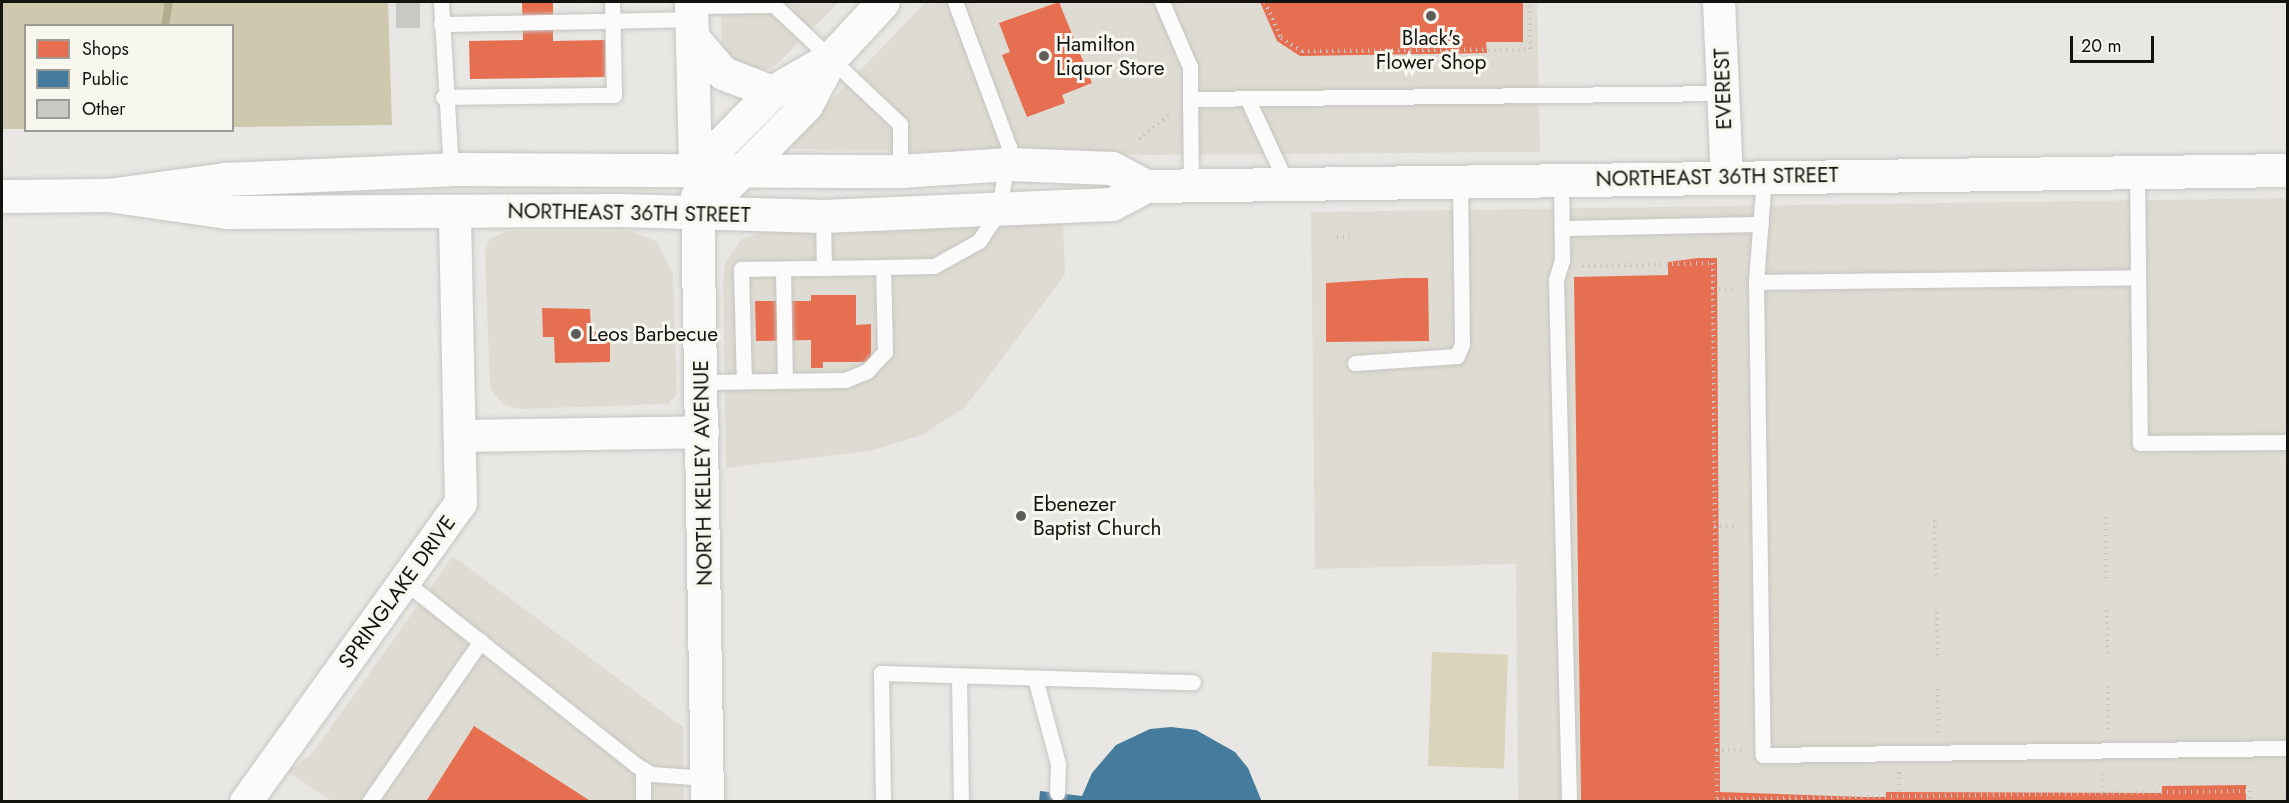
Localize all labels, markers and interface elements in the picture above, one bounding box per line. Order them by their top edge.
marker: Black's Flower Shop [1424,9,1438,23]
legend [24,24,234,132]
scale bar [2073,24,2157,62]
place label: Black's Flower Shop [1376,25,1486,75]
place label: Hamilton Liquor Store [1056,31,1165,81]
text: 20 m [2081,33,2121,59]
text: Shops [82,36,129,62]
street label: EVEREST [1709,48,1737,130]
marker: Hamilton Liquor Store [1037,49,1051,63]
text: Public [82,66,129,92]
text: Other [82,96,125,122]
street label: NORTHEAST 36TH STREET [1595,162,1839,192]
street label: NORTHEAST 36TH STREET [507,198,751,228]
place label: Leos Barbecue [588,321,718,347]
marker: Leos Barbecue [569,327,583,341]
street label: NORTH KELLEY AVENUE [688,360,718,586]
place label: Ebenezer Baptist Church [1033,491,1161,541]
marker: Ebenezer Baptist Church [1014,509,1028,523]
street label: SPRINGLAKE DRIVE [333,511,461,673]

